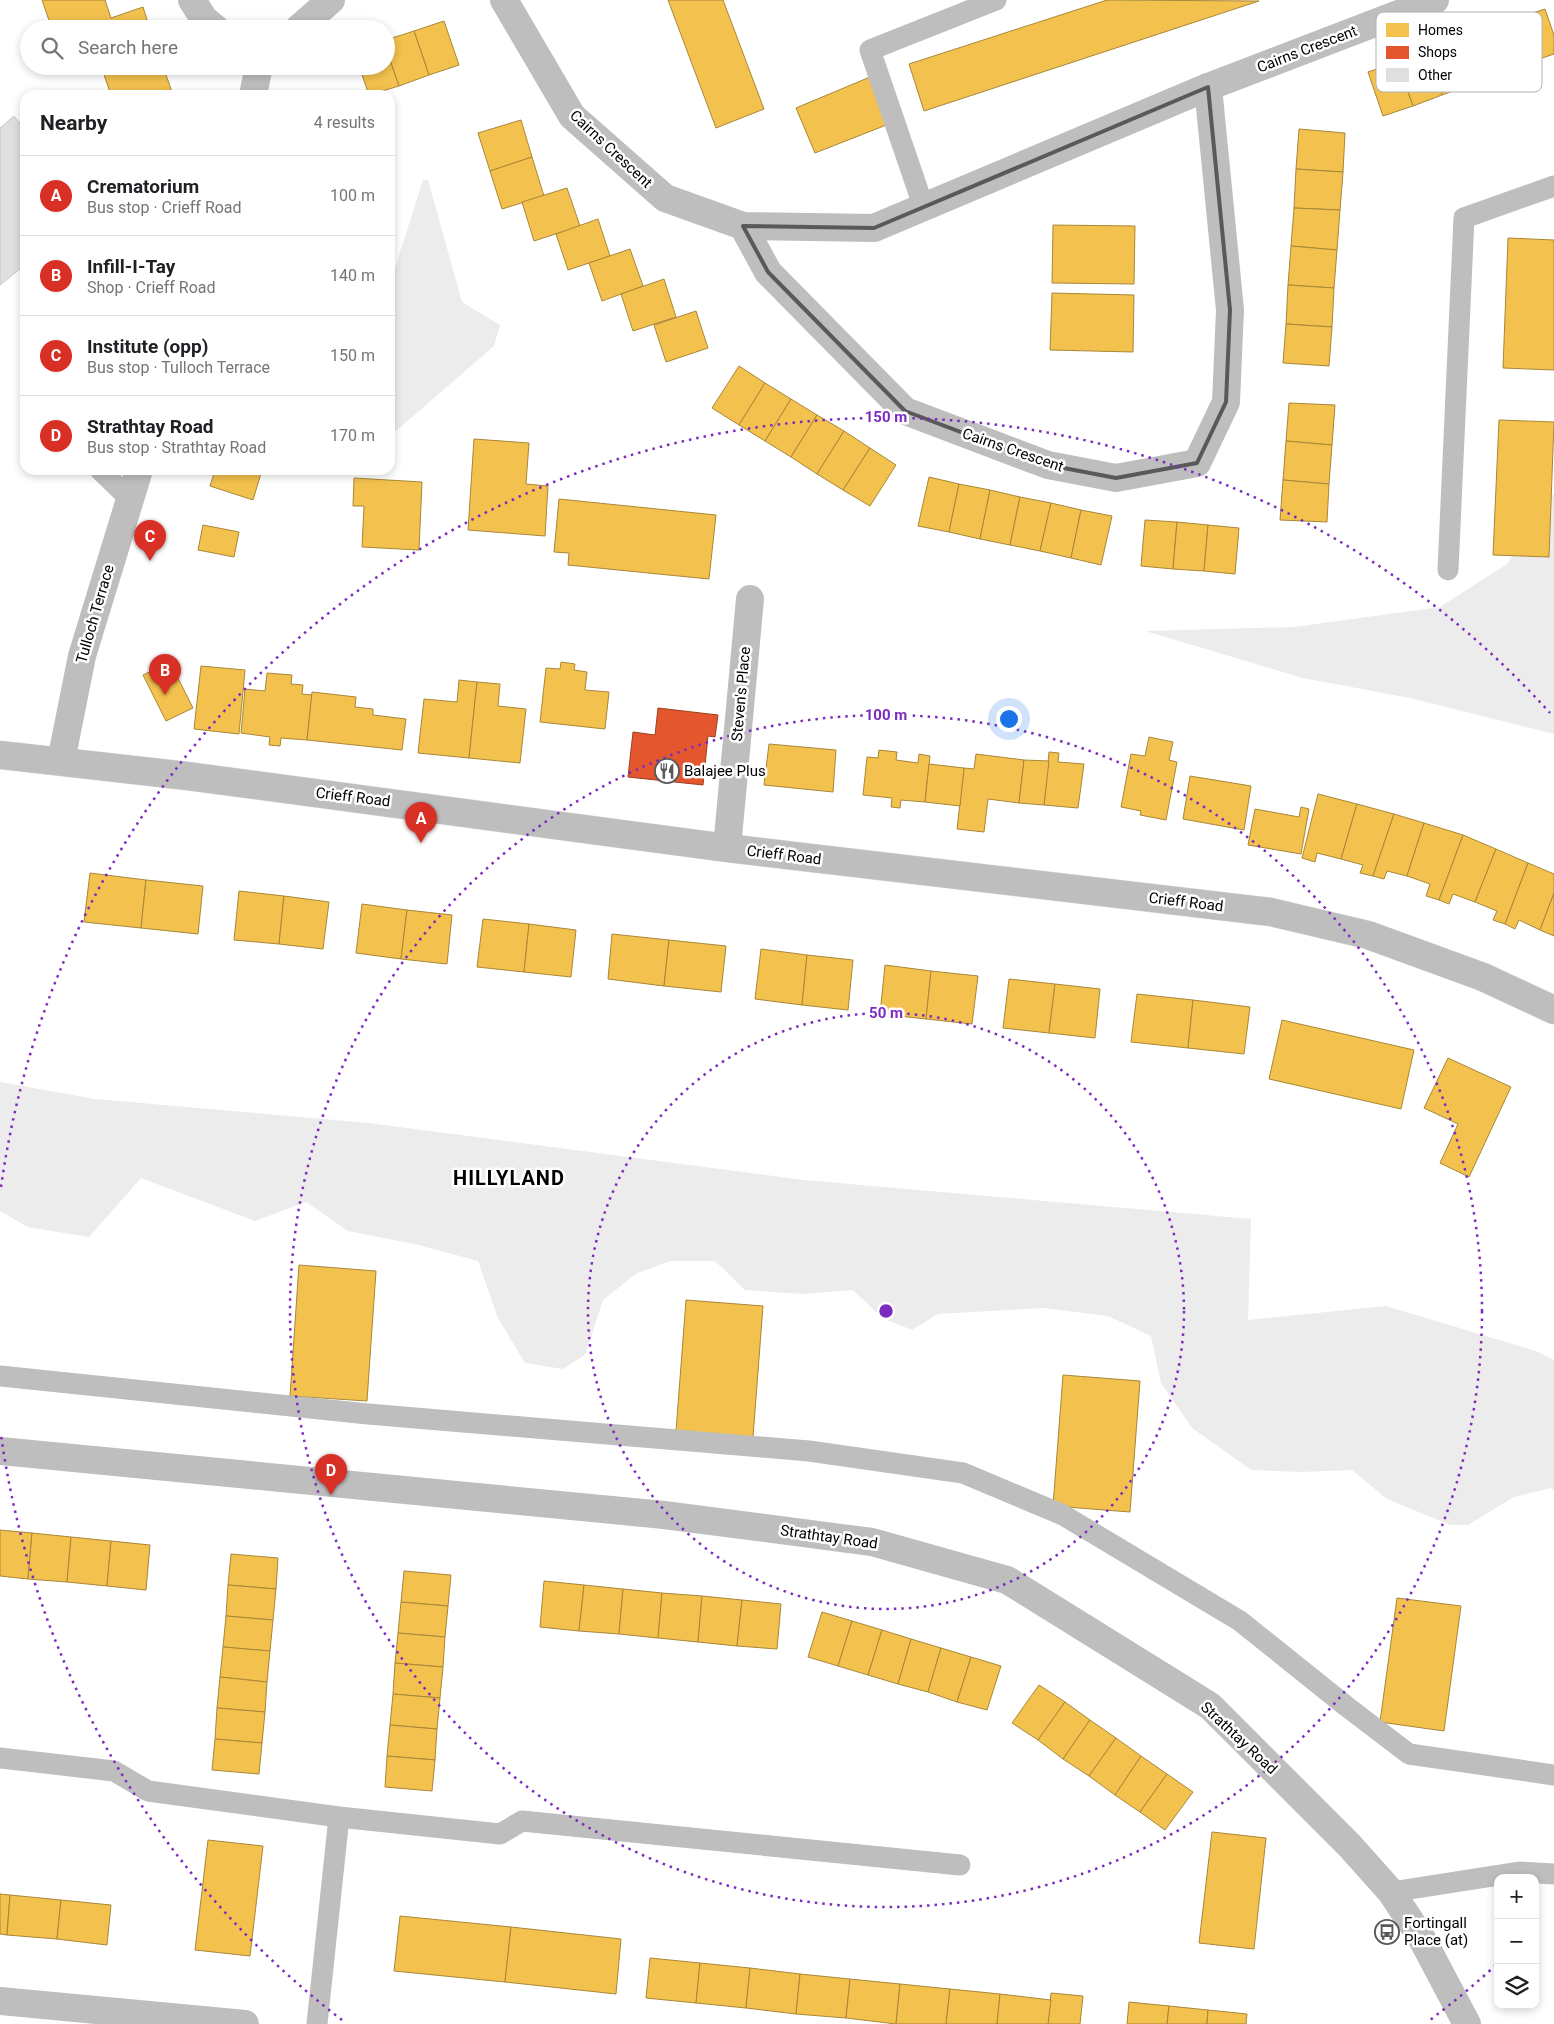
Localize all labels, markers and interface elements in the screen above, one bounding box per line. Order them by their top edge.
legend [1376,12,1542,92]
search box [20,20,395,75]
street label: Cairns Crescent [1254,22,1360,76]
text: Homes [1418,22,1463,38]
icon: search [38,34,66,62]
text: Search here [78,36,178,59]
text: Shops [1418,44,1457,60]
text: Other [1418,67,1452,83]
street label: Cairns Crescent [566,106,656,192]
text: Nearby [40,111,107,135]
text: 4 results [314,113,375,132]
text: Crematorium [87,175,199,198]
text: A [51,186,61,205]
text: 100 m [330,186,375,205]
text: Bus stop · Crieff Road [87,198,242,217]
text: Infill-I-Tay [87,255,175,278]
text: B [51,266,61,285]
text: 140 m [330,266,375,285]
text: Shop · Crieff Road [87,278,216,297]
text: Institute (opp) [87,335,208,358]
text: C [51,346,61,365]
text: 150 m [330,346,375,365]
text: Bus stop · Tulloch Terrace [87,358,270,377]
text: 150 m [865,408,907,426]
text: Strathtay Road [87,415,214,438]
street label: Cairns Crescent [960,424,1066,476]
text: D [51,426,61,445]
text: 170 m [330,426,375,445]
text: Bus stop · Strathtay Road [87,438,266,457]
pin: C [134,520,166,561]
street label: Tulloch Terrace [72,562,118,665]
street label: Steven's Place [728,646,754,742]
pin: B [149,654,181,695]
text: 100 m [865,706,907,724]
your location [996,706,1022,732]
restaurant icon: Balajee Plus [654,758,680,784]
place label: Balajee Plus [684,762,766,780]
street label: Crieff Road [315,783,391,811]
pin: A [405,802,437,843]
street label: Crieff Road [746,841,822,869]
street label: Crieff Road [1148,888,1224,916]
text: 50 m [869,1004,903,1022]
district label: HILLYLAND [453,1166,565,1190]
centre of rings [877,1302,895,1320]
pin: D [315,1454,347,1495]
street label: Strathtay Road [779,1521,879,1553]
street label: Strathtay Road [1197,1698,1281,1778]
map controls [1494,1874,1539,2009]
button: + [1494,1874,1539,1919]
place label: Fortingall Place (at) [1404,1914,1468,1949]
bus stop icon: Fortingall Place (at) [1374,1919,1400,1945]
button: − [1494,1919,1539,1964]
button: layers [1494,1964,1539,2009]

